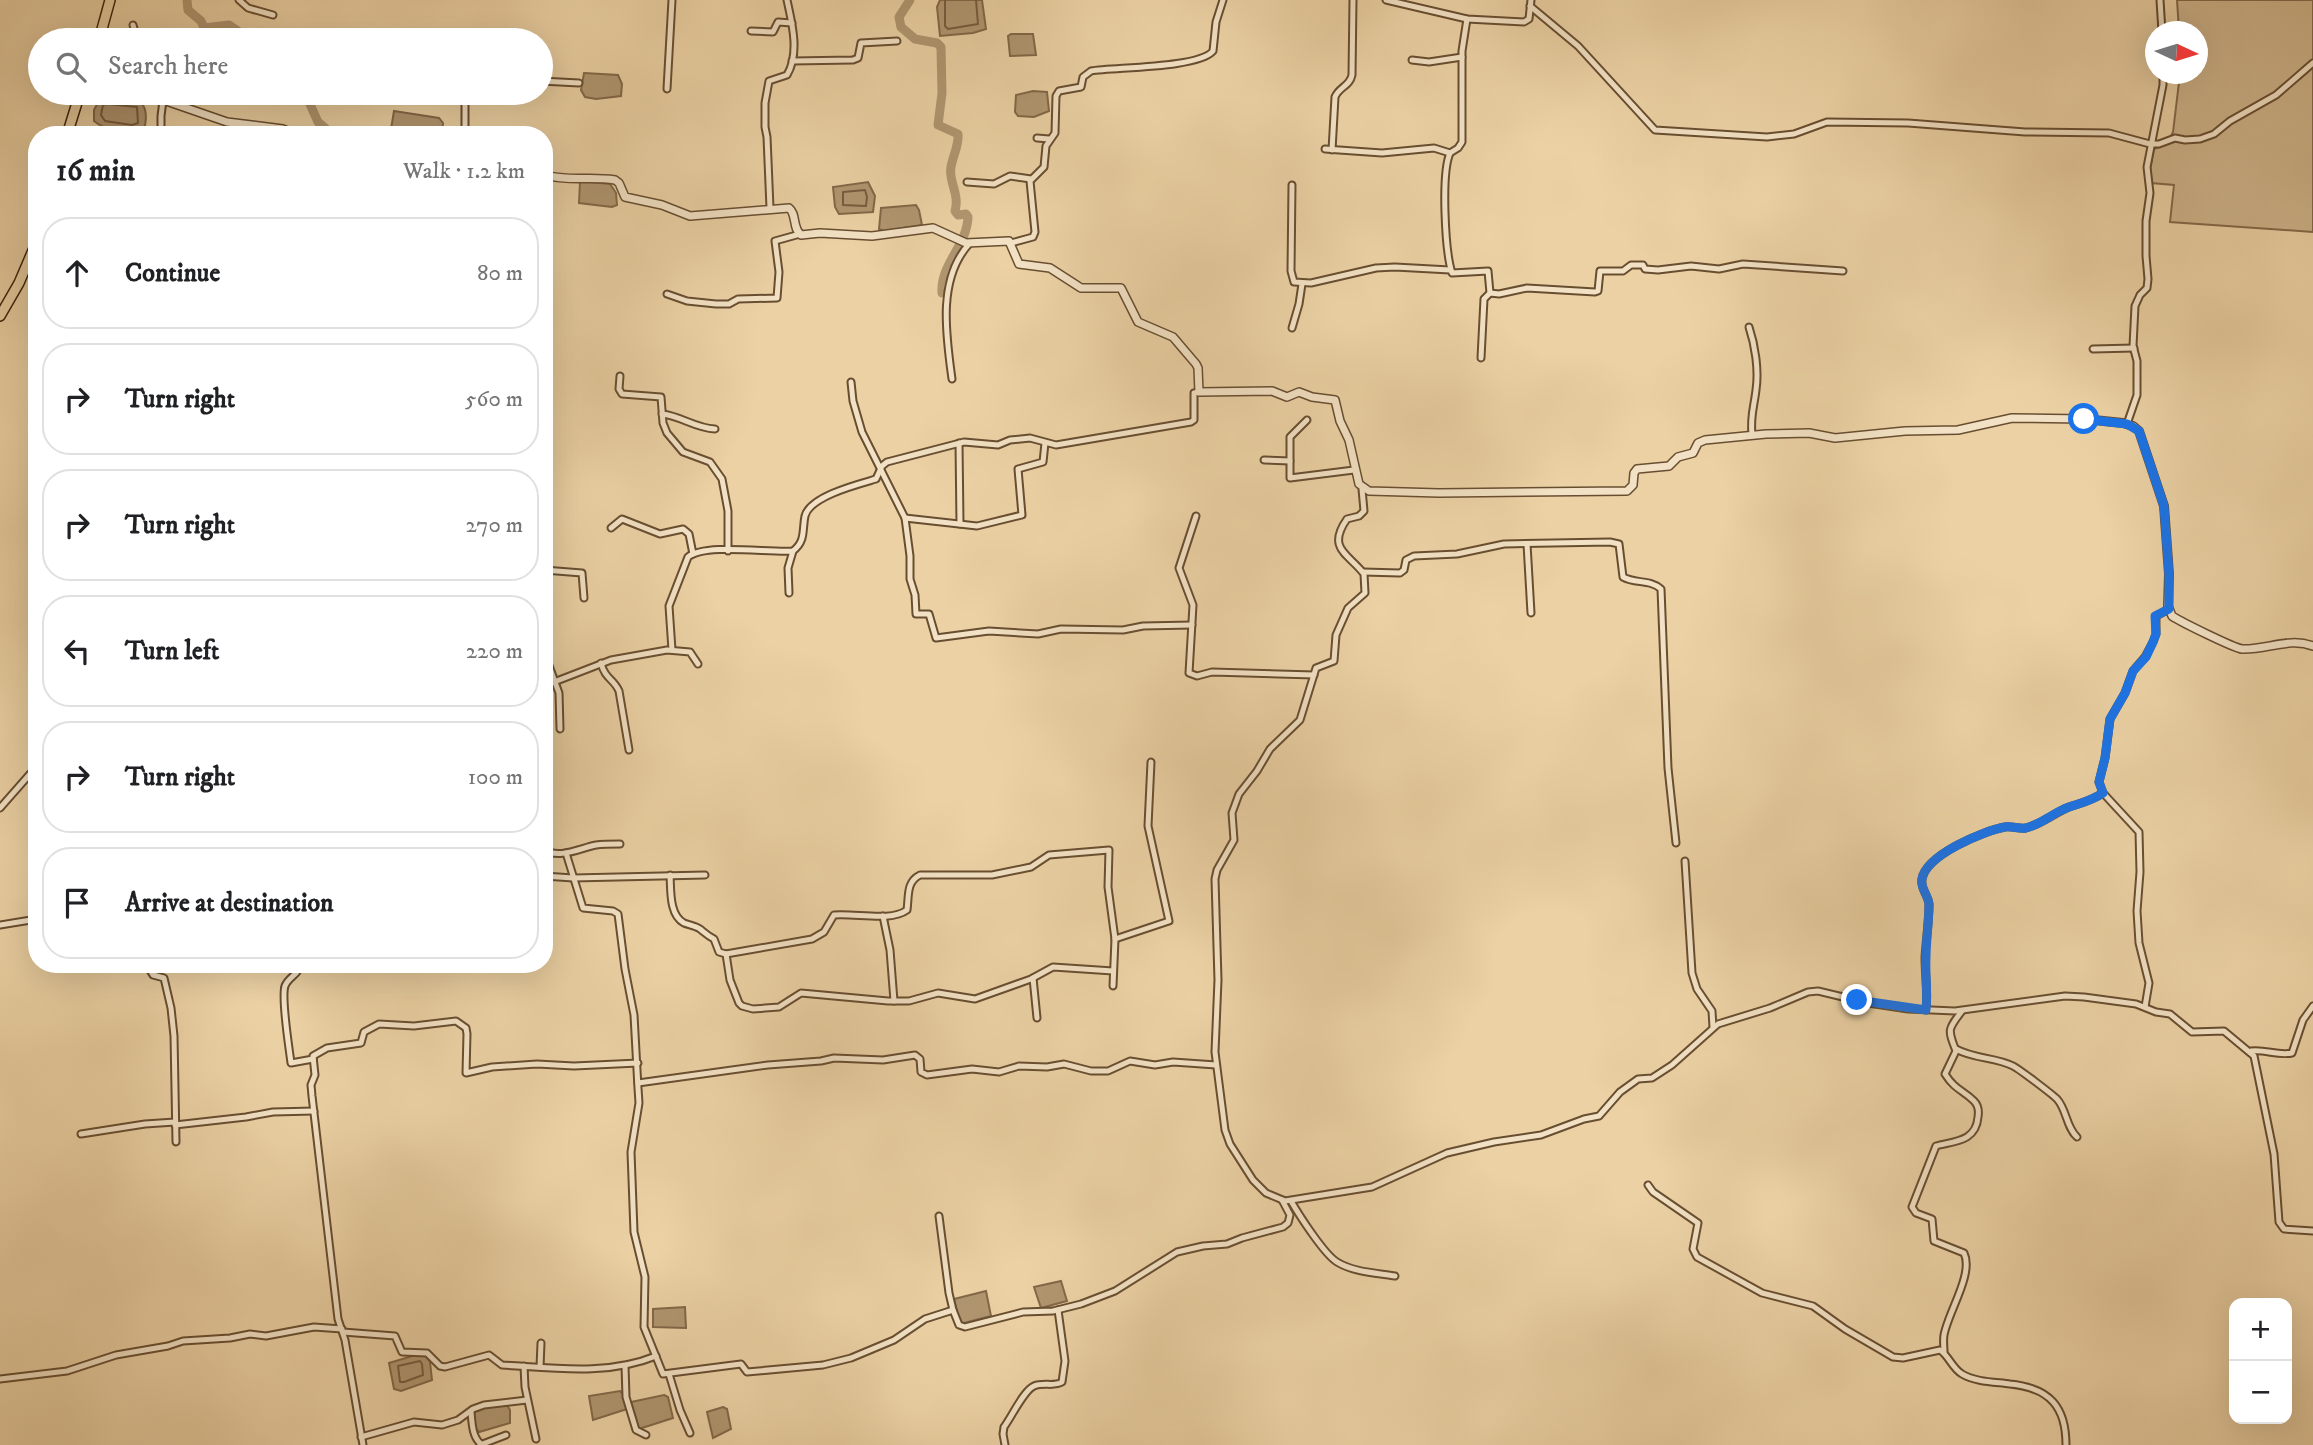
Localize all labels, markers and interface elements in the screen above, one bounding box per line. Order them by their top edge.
north arrow [2145,21,2208,84]
search box [28,28,553,105]
icon: search [52,48,90,86]
text: Search here [108,50,228,83]
text: 16 min [56,153,135,190]
text: Walk · 1.2 km [403,157,525,186]
icon: ahead [58,254,96,292]
text: Continue [125,257,220,290]
text: 80 m [477,259,523,288]
icon: right [58,380,96,418]
text: Turn right [125,383,235,416]
text: 560 m [465,385,523,414]
route start [2068,403,2099,434]
icon: right [58,506,96,544]
text: Turn right [125,509,235,542]
text: 270 m [466,511,523,540]
icon: left [58,632,96,670]
text: Turn left [125,635,219,668]
text: 220 m [466,637,523,666]
icon: right [58,758,96,796]
text: Turn right [125,761,235,794]
text: 100 m [468,763,523,792]
icon: arrive [58,884,96,922]
text: Arrive at destination [125,887,334,920]
route end [1841,984,1872,1015]
map controls [2229,1298,2292,1424]
button: + [2229,1298,2292,1361]
button: − [2229,1361,2292,1424]

